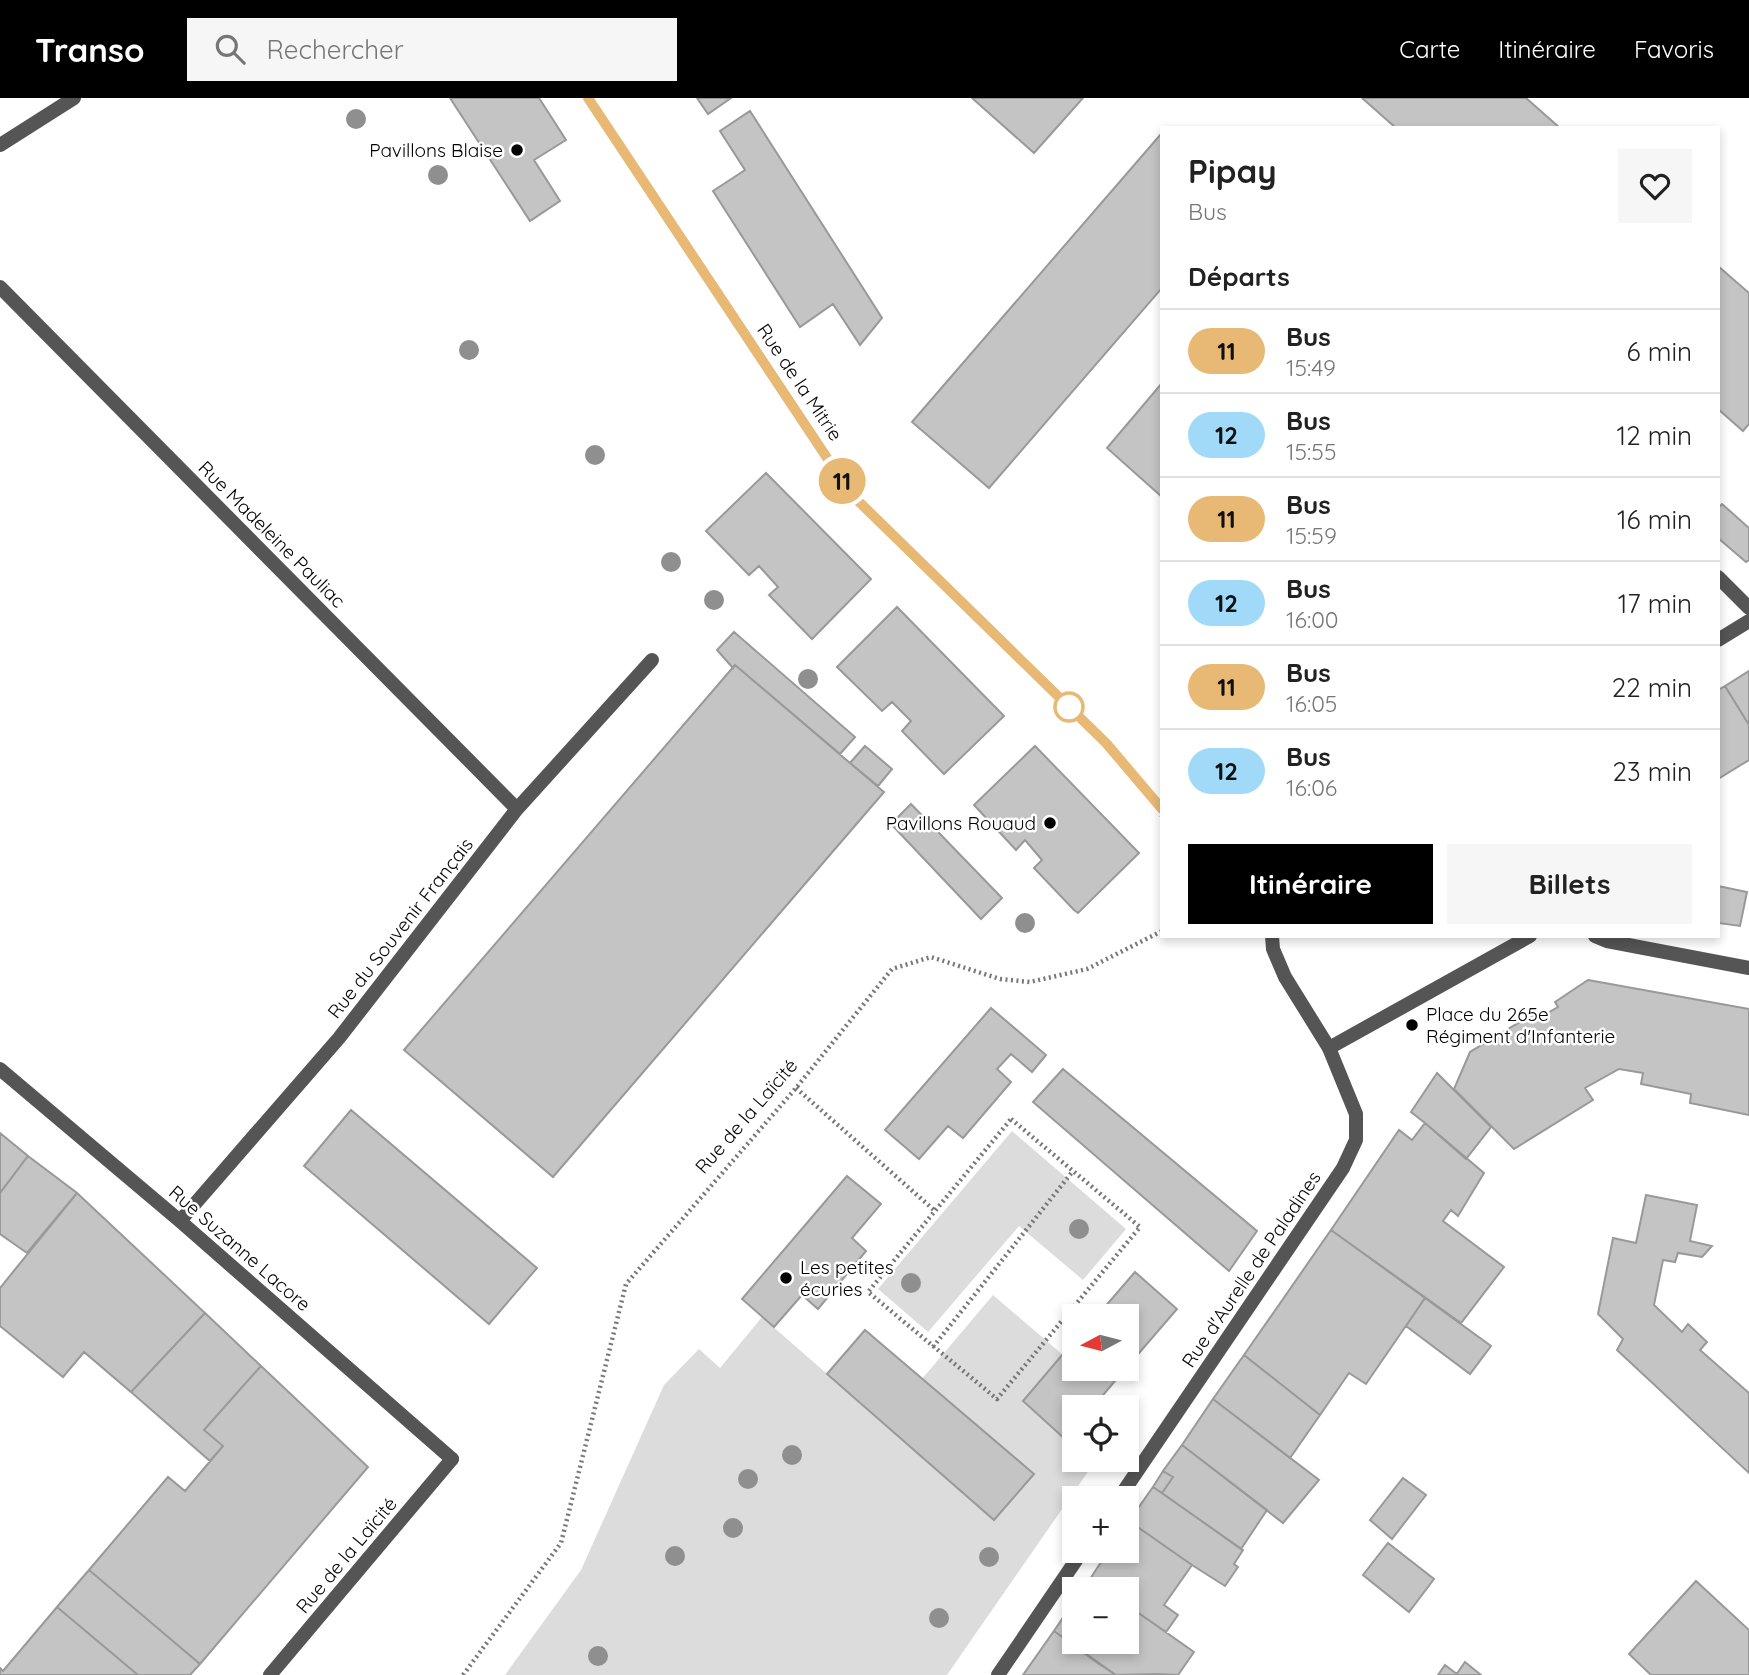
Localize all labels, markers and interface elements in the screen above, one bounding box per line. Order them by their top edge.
search box [187,18,677,81]
text: Transo [35,29,145,70]
icon: search [211,30,249,68]
text: Rechercher [267,33,404,66]
text: Carte [1399,34,1460,64]
text: Itinéraire [1498,34,1596,64]
text: Favoris [1634,34,1714,64]
place label: Pavillons Blaise [369,138,503,162]
marker: Pavillons Blaise [509,142,525,158]
button: heart [1618,149,1692,223]
text: Pipay [1188,150,1277,191]
text: Bus [1188,197,1227,226]
text: Départs [1188,260,1290,293]
street label: Rue de la Mitrie [752,319,848,445]
text: Bus [1286,320,1331,353]
text: 6 min [1627,335,1692,368]
text: 11 [1217,336,1236,366]
text: 15:49 [1286,353,1336,382]
text: Bus [1286,404,1331,437]
text: 12 min [1617,419,1692,452]
text: 12 [1215,420,1238,450]
text: 15:55 [1286,437,1336,466]
street label: Rue Madeleine Pauliac [194,456,351,613]
line badge: 11 [810,458,874,504]
text: 11 [833,466,851,496]
text: Bus [1286,488,1331,521]
text: 16 min [1617,503,1692,536]
text: 11 [1217,504,1236,534]
text: 15:59 [1286,521,1337,550]
text: Bus [1286,572,1331,605]
text: 17 min [1618,587,1692,620]
text: 12 [1215,588,1238,618]
text: 16:00 [1286,605,1339,634]
text: Bus [1286,656,1331,689]
text: 22 min [1612,671,1692,704]
text: 11 [1217,672,1236,702]
text: 16:05 [1286,689,1337,718]
unlabelled marker [1054,692,1084,722]
text: Bus [1286,740,1331,773]
text: 23 min [1613,755,1692,788]
text: 12 [1215,756,1238,786]
text: 16:06 [1286,773,1337,802]
place label: Pavillons Rouaud [886,811,1036,835]
marker: Pavillons Rouaud [1042,815,1058,831]
street label: Rue du Souvenir Français [322,833,478,1023]
button: Itinéraire [1188,844,1433,924]
button: Billets [1447,844,1692,924]
place label: Place du 265e Régiment d'Infanterie [1426,1002,1615,1048]
marker: Place du 265e Régiment d'Infanterie [1404,1017,1420,1033]
street label: Rue de la Laïcité [690,1054,802,1178]
street label: Rue d'Aurelle de Paladines [1176,1166,1326,1372]
street label: Rue Suzanne Lacore [164,1180,316,1316]
place label: Les petites écuries [800,1255,894,1301]
marker: Les petites écuries [778,1270,794,1286]
north arrow [1062,1304,1139,1381]
map controls [1062,1304,1139,1654]
button: locate [1062,1395,1139,1472]
button: + [1062,1486,1139,1563]
street label: Rue de la Laïcité [290,1492,402,1618]
button: − [1062,1577,1139,1654]

